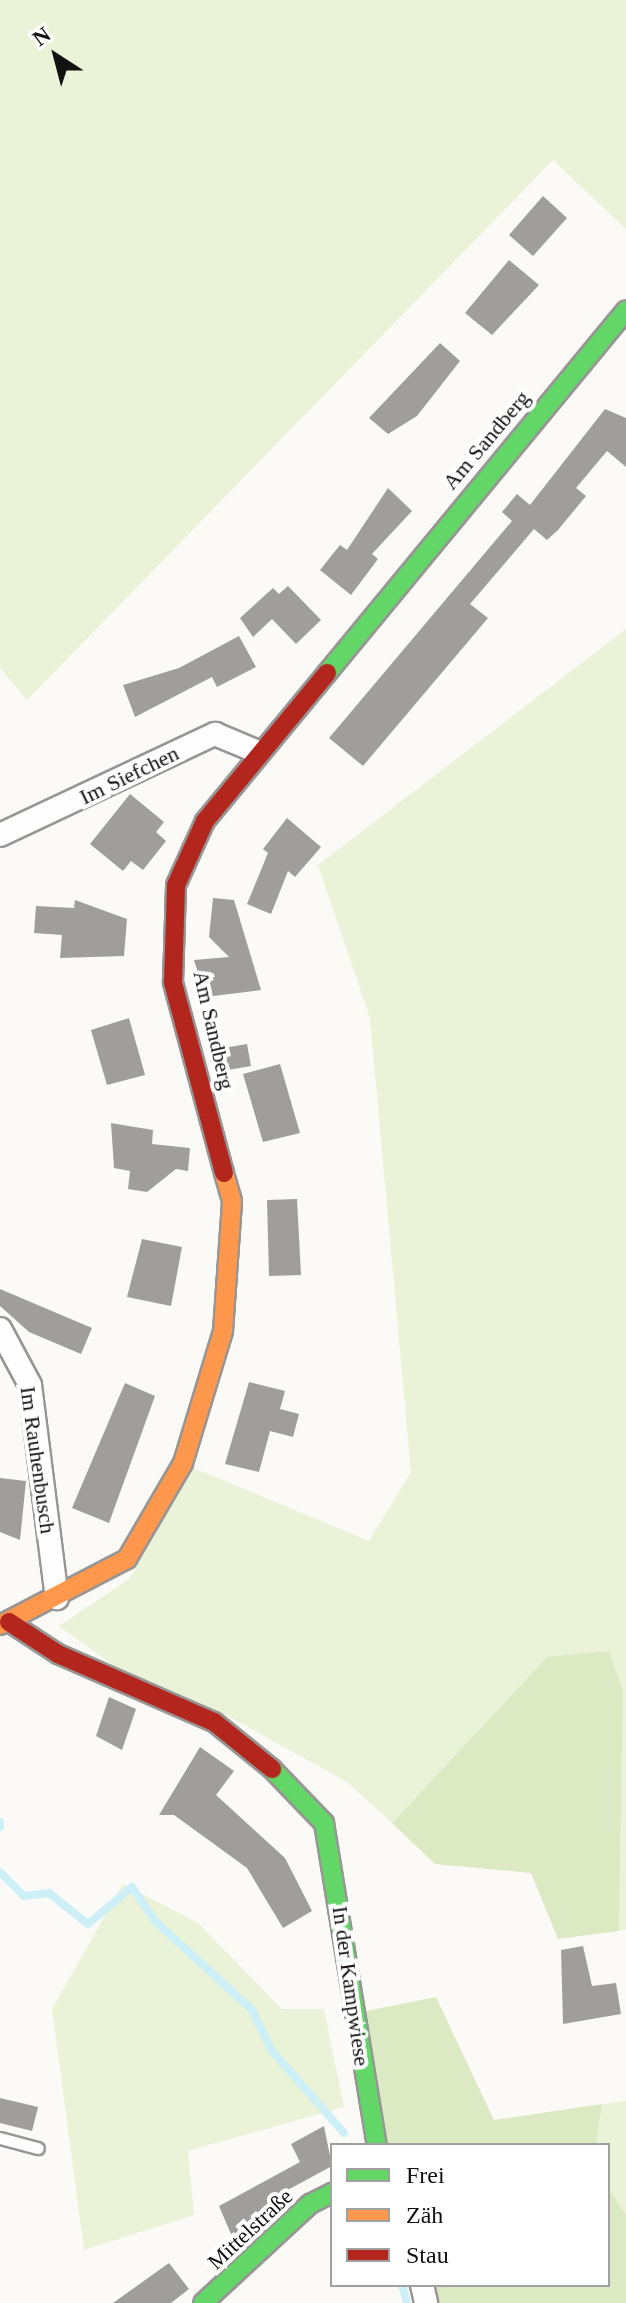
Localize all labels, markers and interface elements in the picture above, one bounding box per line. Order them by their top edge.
north arrow [16,16,96,96]
text: N [28,21,55,51]
street label: Am Sandberg [437,385,535,495]
street label: Im Siefchen [75,740,183,810]
street label: Am Sandberg [188,968,240,1092]
street label: Im Rauhenbusch [15,1385,61,1535]
street label: In der Kampwiese [327,1904,375,2068]
legend [330,2143,610,2287]
text: Frei [406,2162,445,2188]
street label: Mittelstraße [202,2183,298,2275]
text: Zäh [406,2202,443,2228]
text: Stau [406,2242,449,2268]

